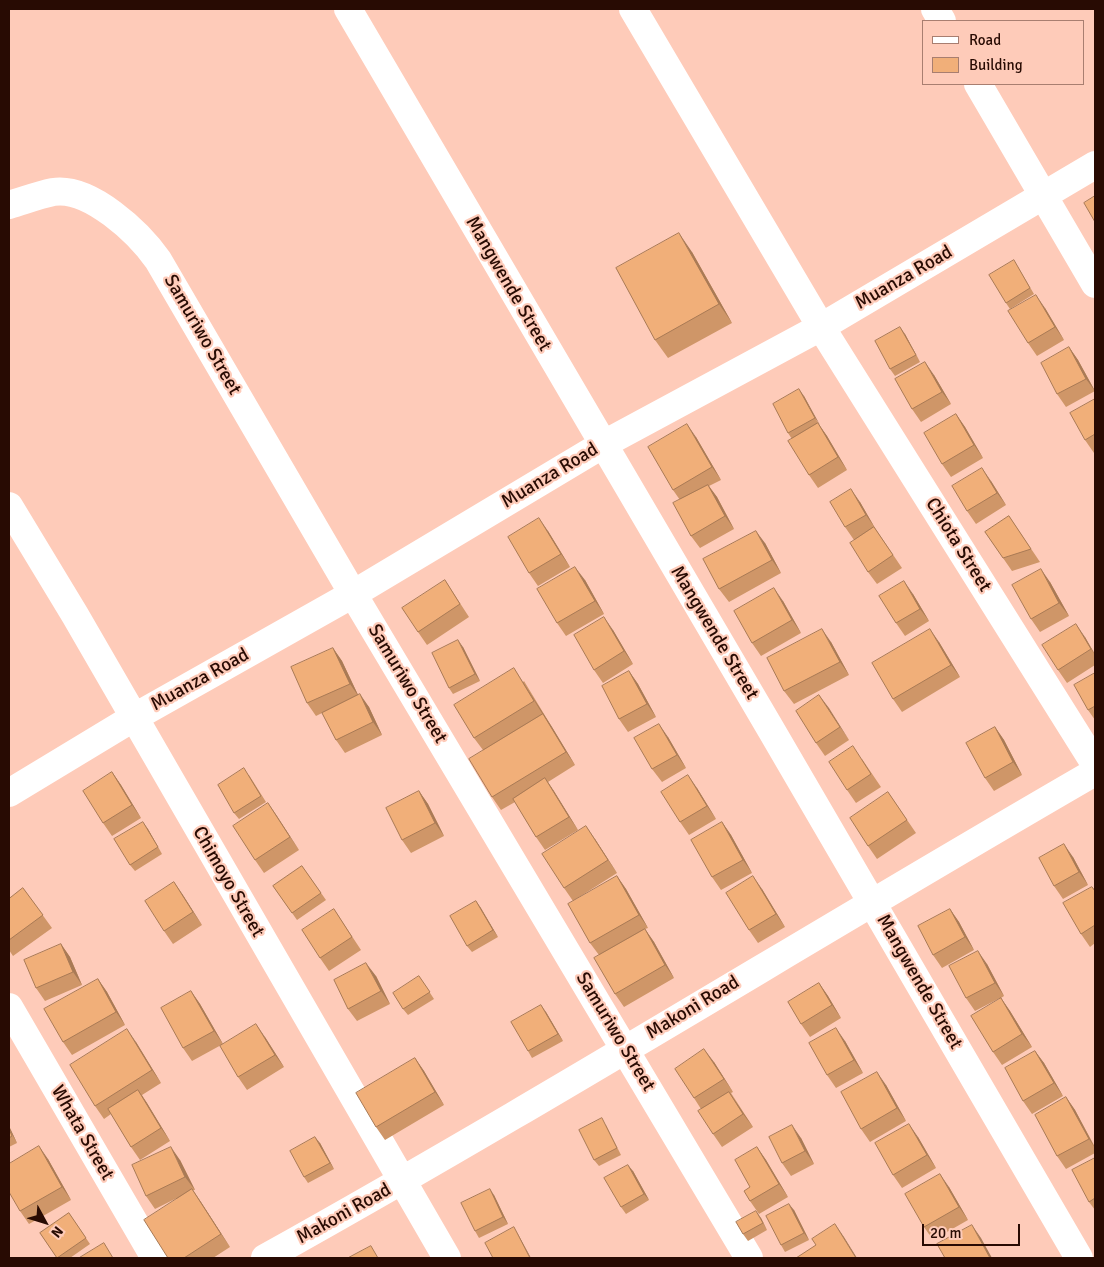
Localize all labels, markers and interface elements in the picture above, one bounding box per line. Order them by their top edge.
legend [922,20,1084,85]
text: Road [969,31,1001,49]
text: Building [969,56,1023,74]
street label: Mangwende Street [460,212,556,356]
street label: Muanza Road [851,241,957,315]
street label: Samuriwo Street [158,271,246,399]
street label: Muanza Road [498,438,602,514]
street label: Chiota Street [920,494,996,596]
street label: Mangwende Street [665,562,763,704]
street label: Samuriwo Street [362,620,452,748]
street label: Muanza Road [147,644,253,716]
street label: Chimoyo Street [187,823,269,941]
street label: Mangwende Street [871,910,967,1054]
street label: Samuriwo Street [570,968,660,1096]
street label: Makoni Road [642,971,744,1045]
street label: Whata Street [46,1081,118,1185]
street label: Makoni Road [293,1179,395,1249]
north arrow [20,1197,70,1247]
scale bar [924,1214,1022,1246]
text: N [47,1223,67,1241]
text: 20 m [930,1224,961,1242]

